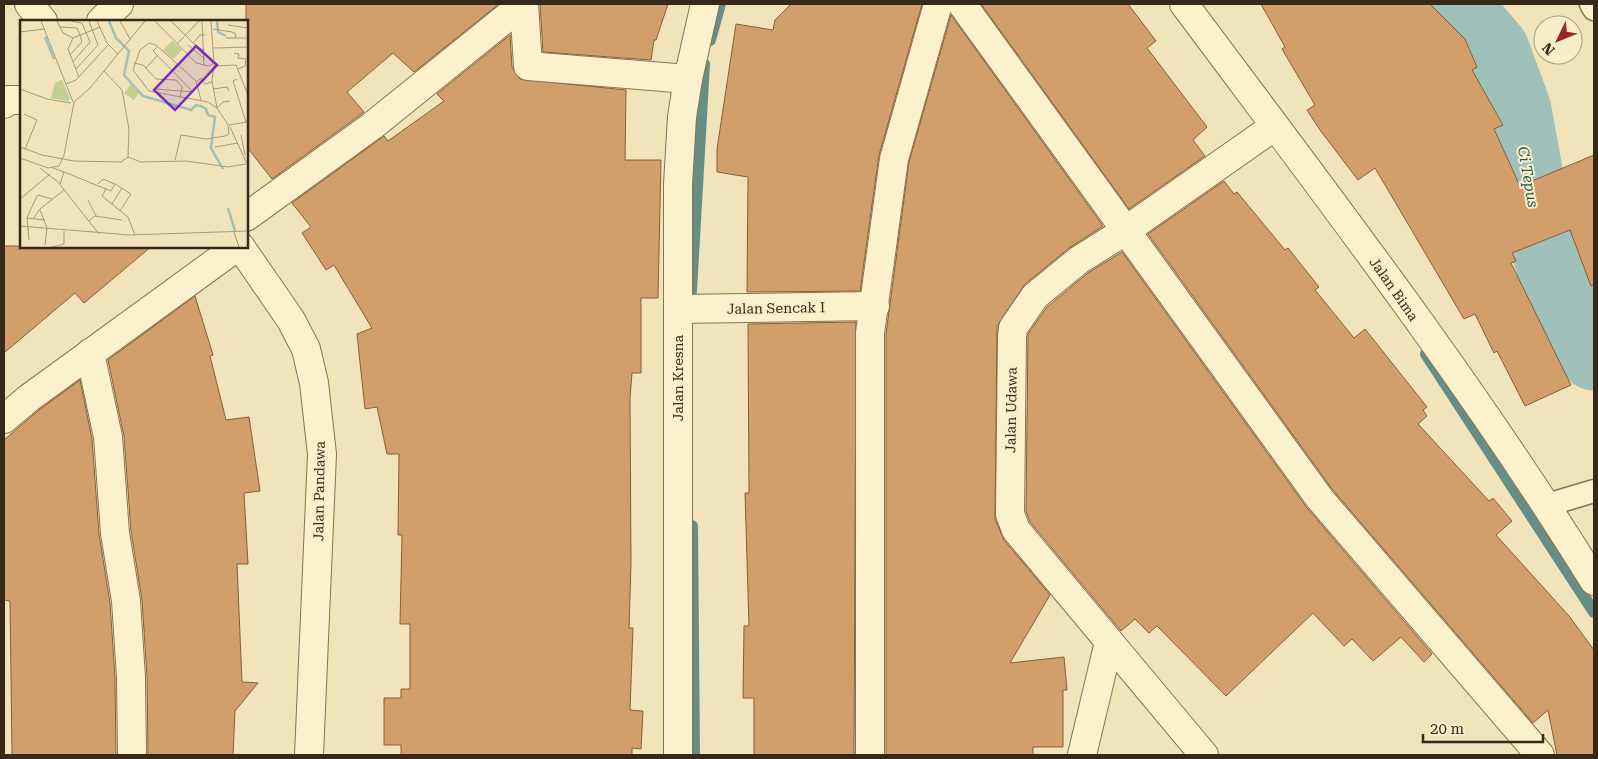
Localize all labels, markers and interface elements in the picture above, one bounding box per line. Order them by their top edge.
north arrow [1533,15,1583,65]
inset map [20,20,248,248]
text: N [1539,39,1558,58]
water label: Ci Tepus [1514,145,1542,209]
street label: Jalan Bima [1366,254,1422,324]
street label: Jalan Sencak I [727,299,825,317]
street label: Jalan Kresna [670,334,686,421]
street label: Jalan Udawa [1002,367,1020,453]
street label: Jalan Pandawa [310,440,328,541]
scale bar [1423,712,1543,744]
text: 20 m [1430,720,1465,738]

